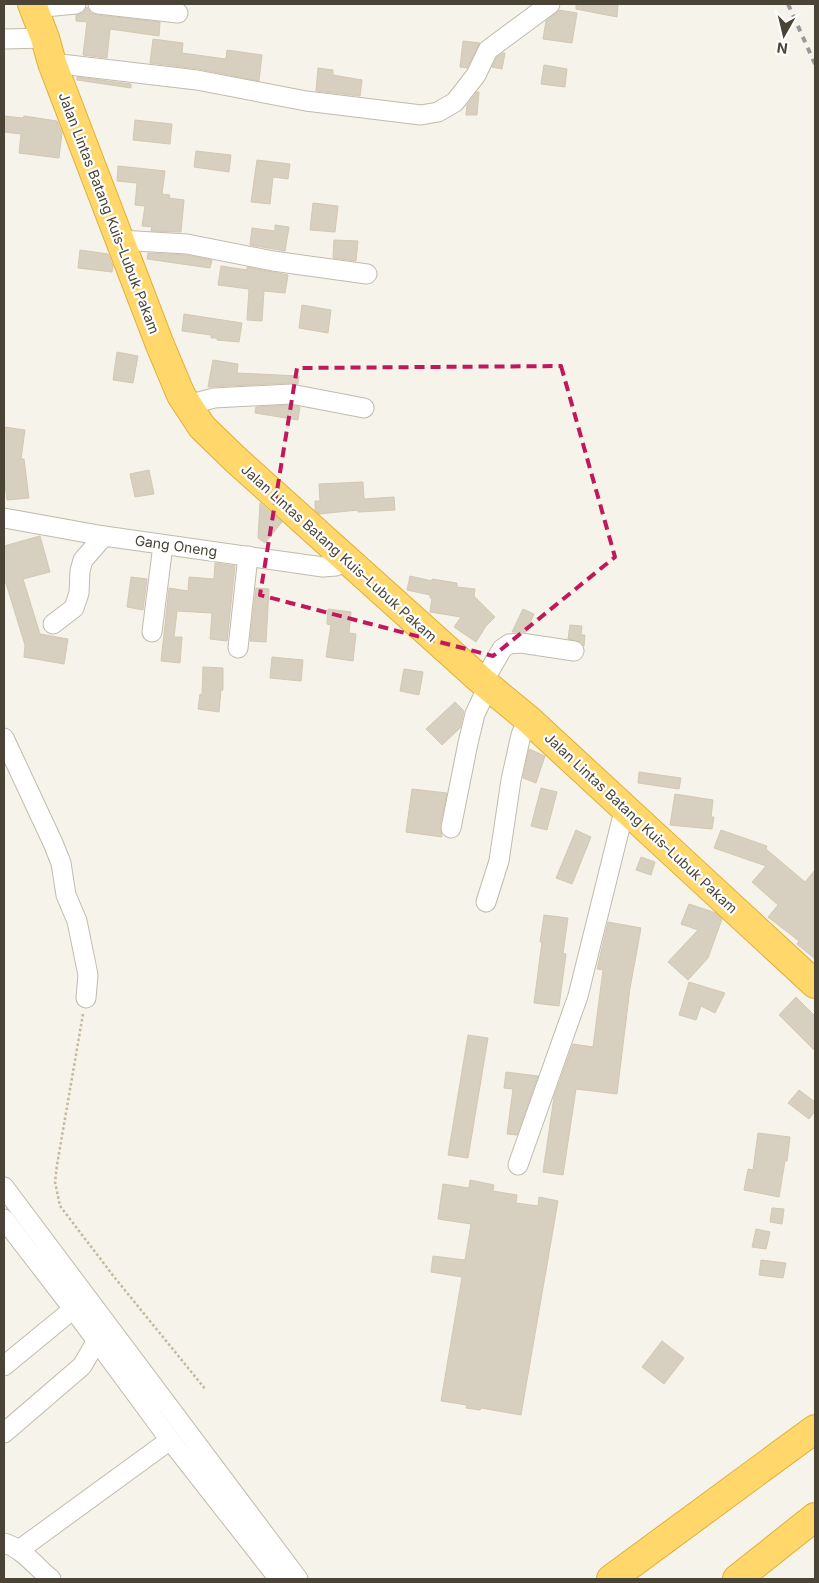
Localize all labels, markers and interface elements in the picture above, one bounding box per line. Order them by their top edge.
north arrow [759,10,809,60]
text: N [776,39,789,58]
street label: Jalan Lintas Batang Kuis–Lubuk Pakam [55,90,164,336]
street label: Jalan Lintas Batang Kuis–Lubuk Pakam [238,460,441,645]
street label: Gang Oneng [134,531,218,560]
street label: Jalan Lintas Batang Kuis–Lubuk Pakam [541,729,741,917]

